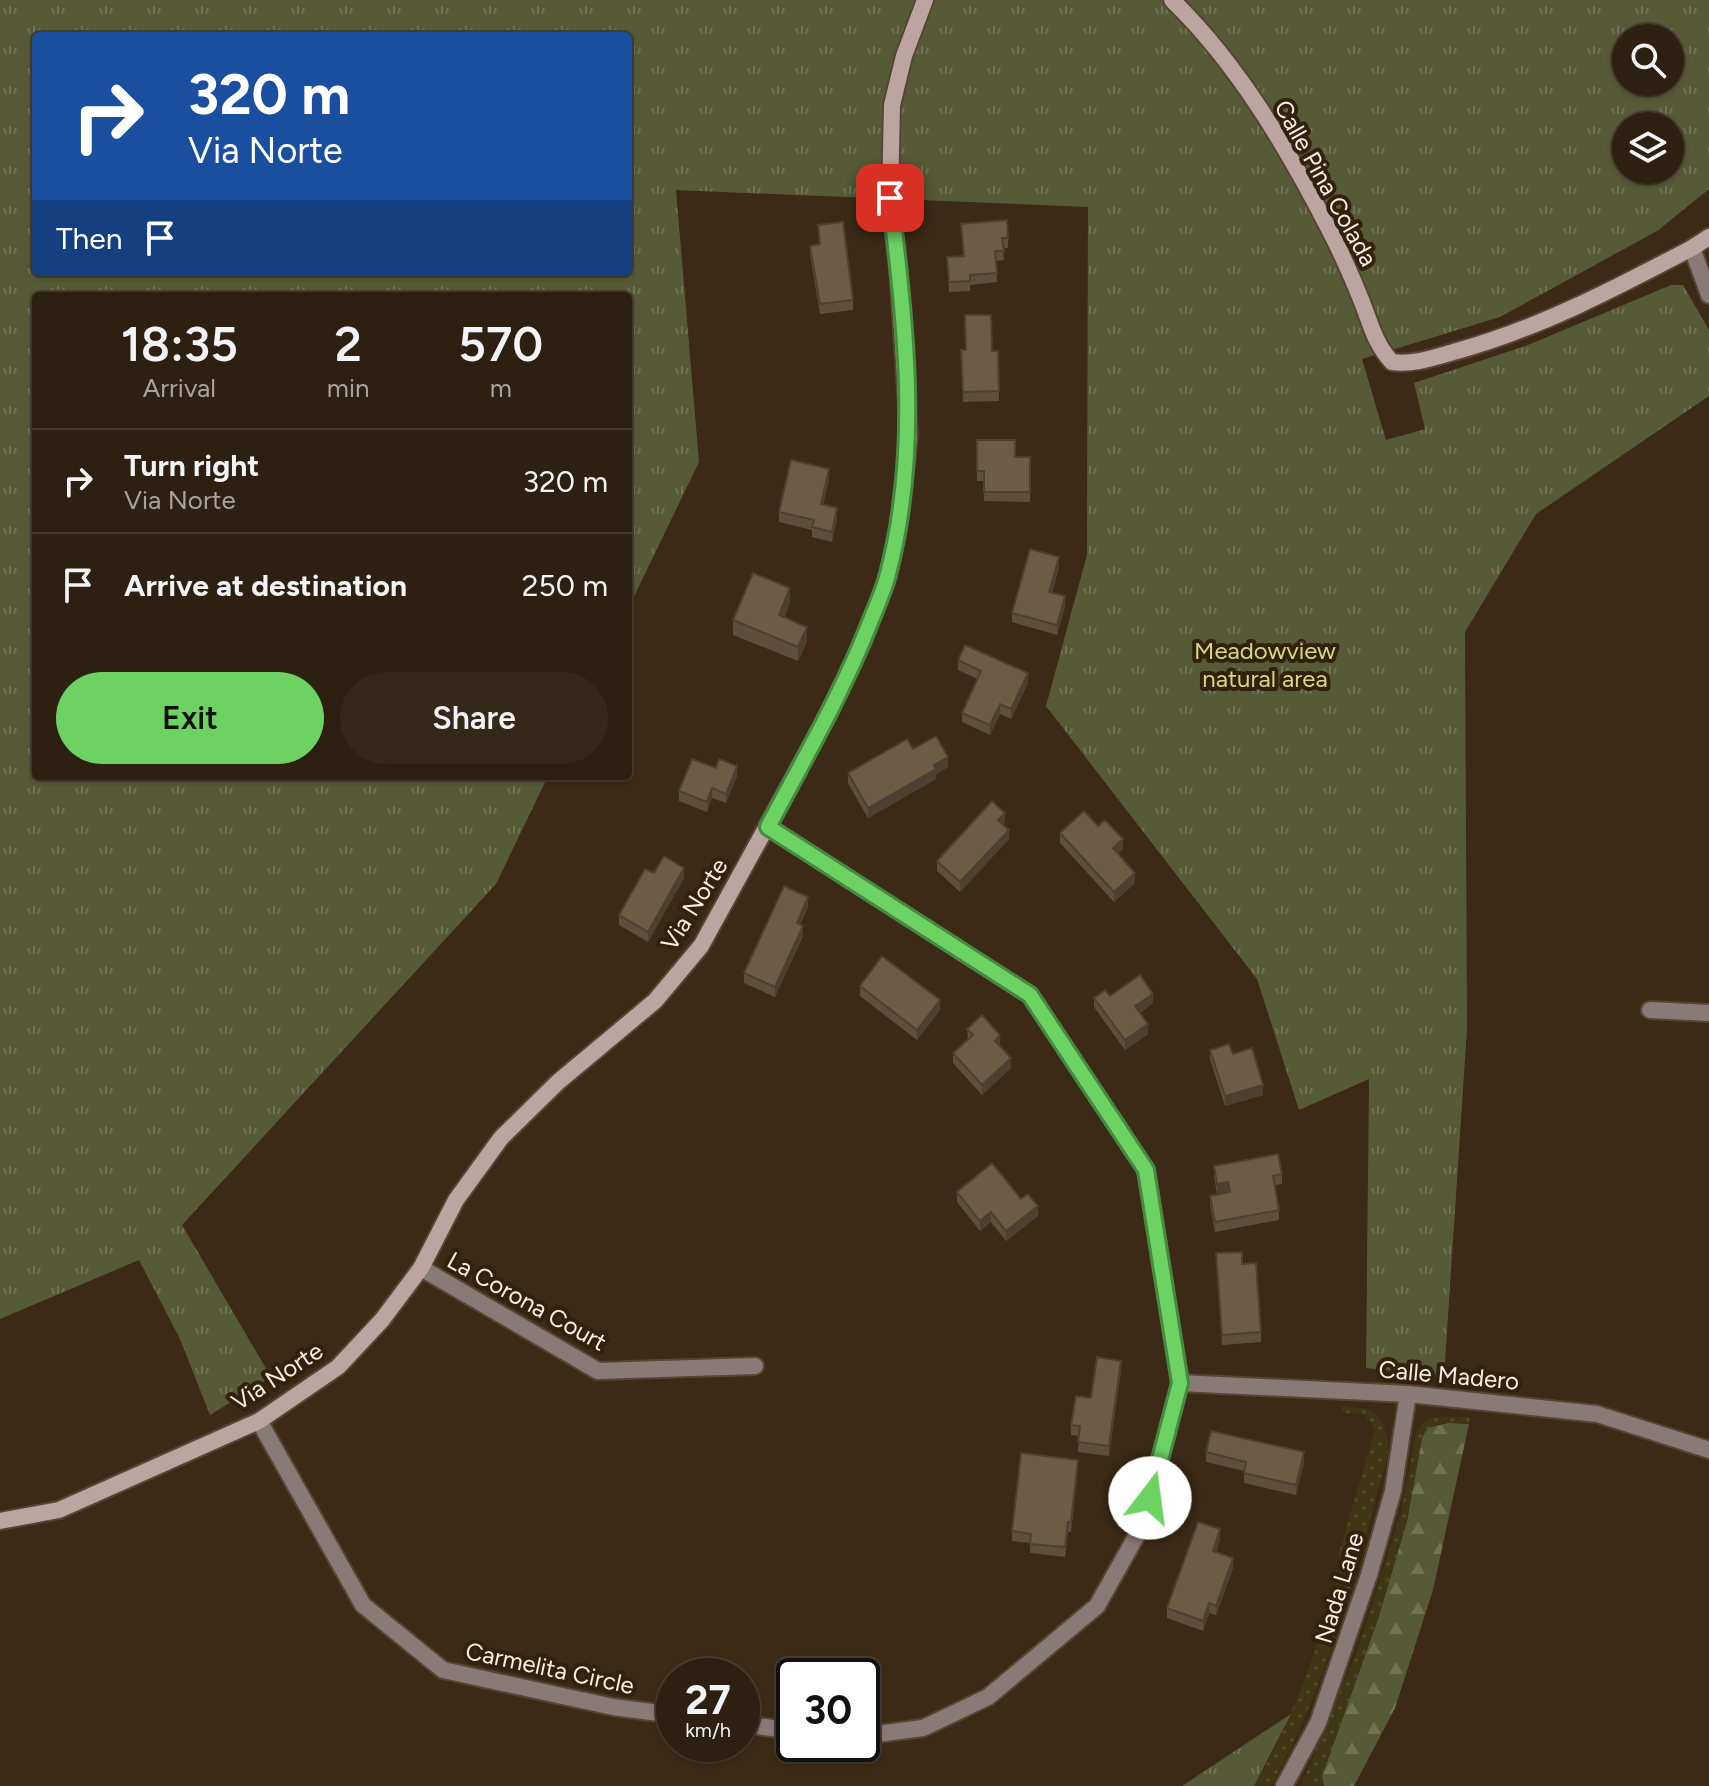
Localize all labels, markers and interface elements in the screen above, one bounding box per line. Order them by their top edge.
map controls [1612,24,1684,184]
button: search [1612,24,1684,96]
text: 320 m [188,61,350,128]
icon: right [56,64,160,168]
street label: Calle Pina Colada [1268,95,1384,271]
button: layers [1612,112,1684,184]
text: Via Norte [188,129,343,172]
pin [856,164,924,232]
icon: arrive [868,176,912,220]
icon: arrive [138,216,182,260]
text: Then [56,220,122,257]
text: 18:35 [121,315,238,373]
text: 2 [334,315,362,373]
text: 570 [458,315,543,373]
text: Arrival [143,372,216,404]
text: min [327,372,369,404]
text: m [490,372,512,404]
text: Turn right [124,447,259,484]
icon: right [56,459,100,503]
text: 320 m [523,463,608,500]
text: Via Norte [124,484,236,516]
icon: arrive [56,563,100,607]
text: Arrive at destination [124,567,407,604]
text: 250 m [522,567,608,604]
park label: Meadowview natural area [1194,636,1336,693]
button: Exit [56,672,324,764]
button: Share [340,672,608,764]
street label: Via Norte [654,853,734,955]
street label: La Corona Court [442,1245,612,1357]
street label: Via Norte [226,1336,328,1416]
street label: Calle Madero [1378,1354,1520,1396]
position arrow [1108,1456,1192,1540]
street label: Nada Lane [1308,1529,1370,1647]
street label: Carmelita Circle [463,1636,637,1700]
speed limit sign: 30 [776,1658,880,1762]
text: 27 [685,1676,731,1724]
text: km/h [685,1718,731,1742]

